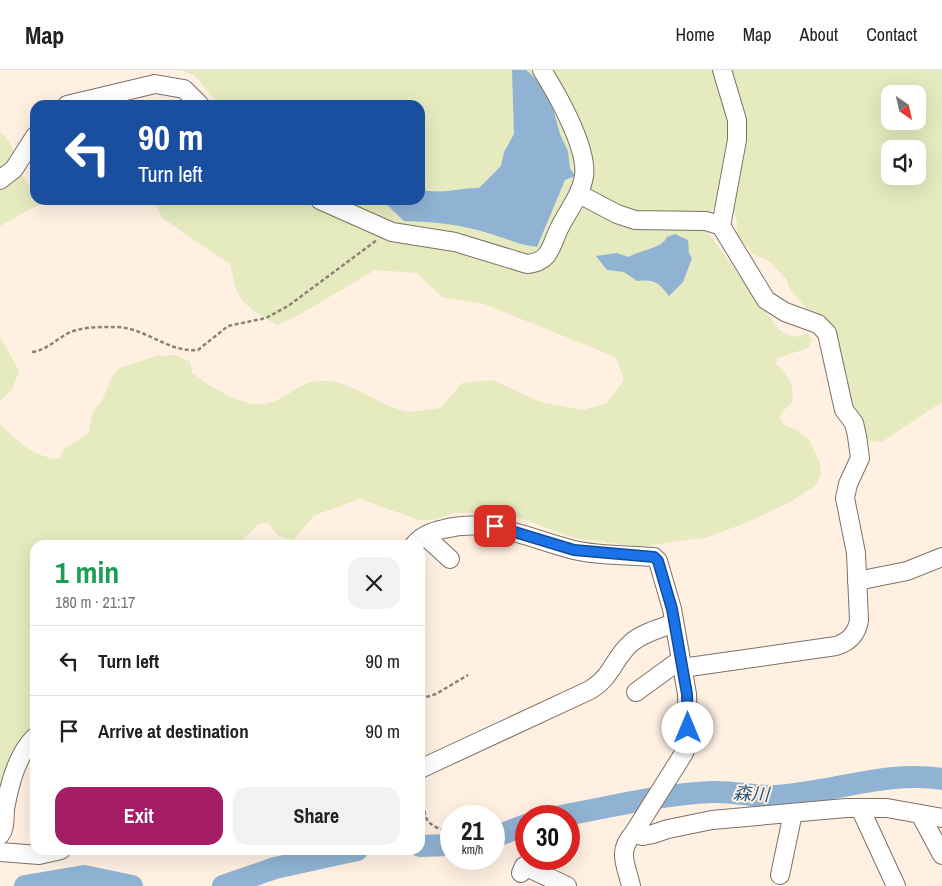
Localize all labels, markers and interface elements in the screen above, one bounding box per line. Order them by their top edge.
text: Map [25,19,64,51]
text: Home [675,22,715,47]
text: Map [743,22,772,47]
text: About [800,22,838,47]
text: Contact [866,22,917,47]
north arrow [881,85,926,130]
map controls [881,85,926,185]
text: 90 m [138,114,203,161]
icon: left [55,120,120,185]
button: sound [881,140,926,185]
text: Turn left [138,159,203,189]
pin [474,505,516,547]
icon: arrive [481,512,509,540]
text: 1 min [55,552,119,592]
button: close [348,557,400,609]
text: 180 m · 21:17 [55,591,135,613]
icon: left [55,647,83,675]
text: Turn left [98,648,159,674]
text: 90 m [365,648,400,674]
position arrow [661,701,713,753]
icon: arrive [55,717,83,745]
text: Arrive at destination [98,718,249,744]
text: 90 m [365,718,400,744]
water label: 森川 [732,780,772,807]
button: Exit [55,787,223,845]
button: Share [233,787,400,845]
speed limit sign: 30 [515,805,580,870]
text: 21 [461,814,484,848]
text: km/h [462,842,483,858]

